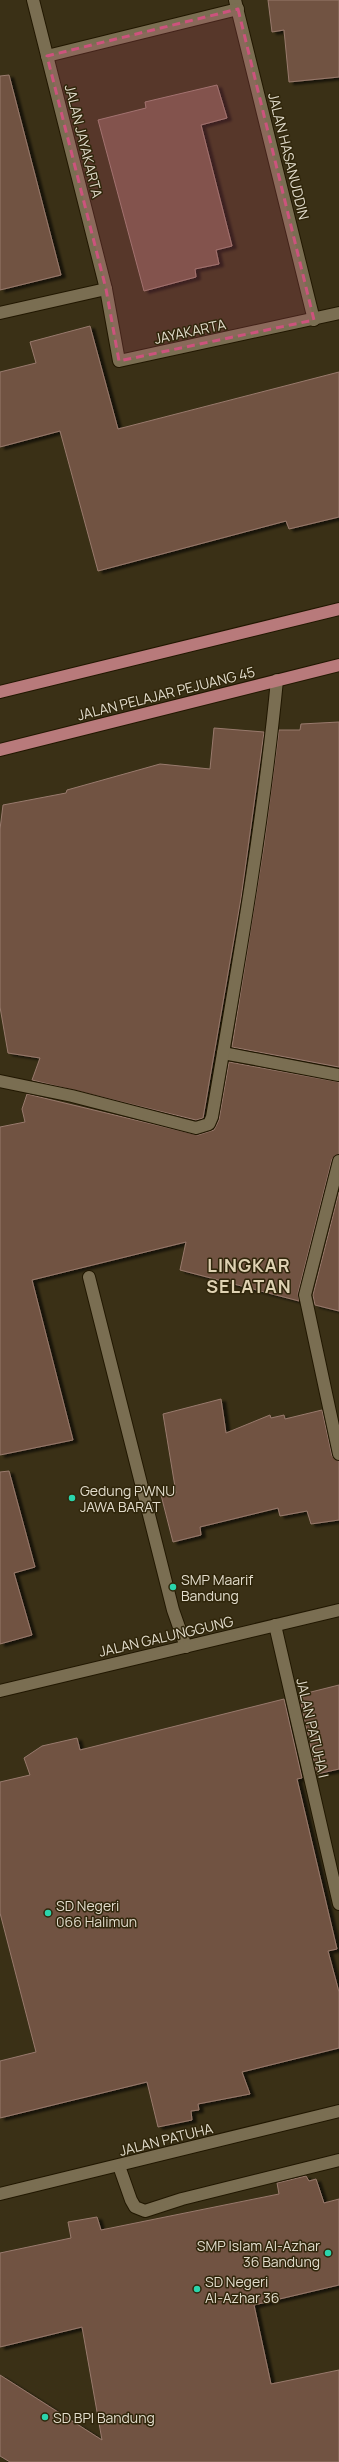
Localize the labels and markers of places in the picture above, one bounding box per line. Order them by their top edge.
place label: Gedung PWNU JAWA BARAT [80,1481,175,1516]
marker: Gedung PWNU JAWA BARAT [67,1493,77,1503]
place label: SMP Maarif Bandung [181,1570,253,1605]
marker: SMP Maarif Bandung [168,1582,178,1592]
place label: SD Negeri 066 Halimun [56,1896,137,1931]
marker: SD Negeri 066 Halimun [43,1908,53,1918]
place label: SMP Islam Al-Azhar 36 Bandung [197,2236,320,2271]
marker: SMP Islam Al-Azhar 36 Bandung [323,2248,333,2258]
place label: SD Negeri Al-Azhar 36 [205,2272,279,2307]
marker: SD Negeri Al-Azhar 36 [192,2284,202,2294]
place label: SD BPI Bandung [53,2408,155,2427]
marker: SD BPI Bandung [40,2412,50,2422]

